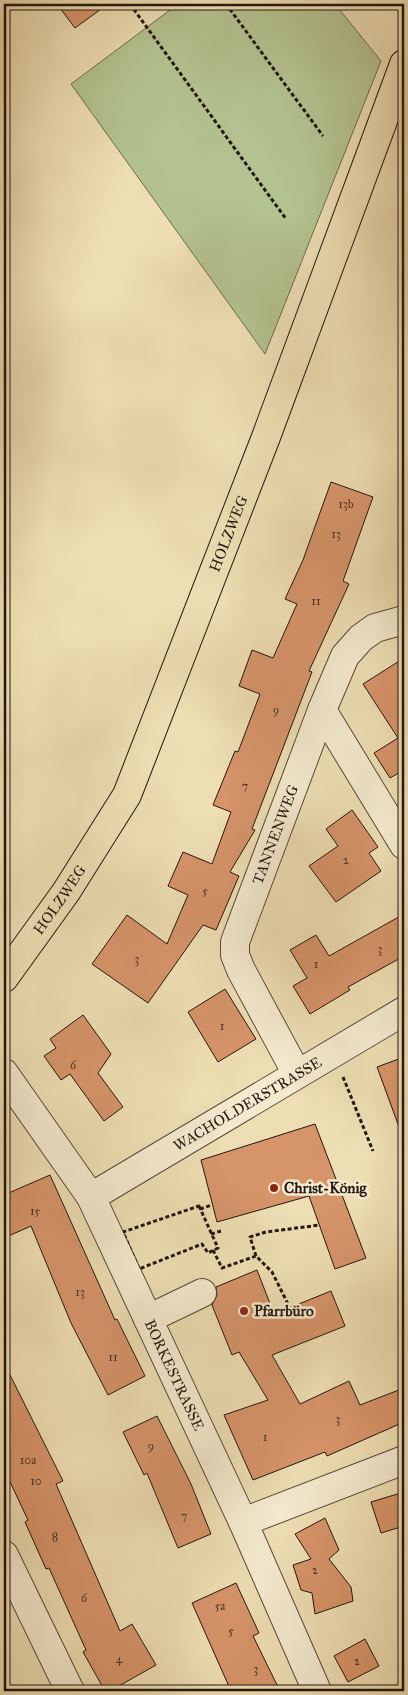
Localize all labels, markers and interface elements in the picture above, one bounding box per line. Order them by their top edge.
street label: HOLZWEG [206,493,251,574]
house number: 13b [338,497,354,511]
house number: 13 [331,527,341,541]
house number: 11 [311,594,321,608]
house number: 9 [273,703,279,717]
house number: 7 [242,779,248,793]
street label: TANNENWEG [248,782,302,887]
house number: 2 [343,853,349,867]
street label: HOLZWEG [29,862,90,938]
house number: 5 [202,884,208,898]
house number: 3 [378,942,383,956]
house number: 3 [135,952,140,966]
house number: 1 [314,957,319,971]
house number: 1 [220,1019,225,1033]
street label: WACHOLDERSTRASSE [170,1053,325,1155]
house number: 6 [70,1058,77,1072]
place label: Christ-König [284,1179,368,1198]
marker: Christ-König [268,1182,280,1194]
house number: 15 [30,1204,41,1218]
house number: 13 [75,1285,85,1299]
place label: Pfarrbüro [254,1302,314,1320]
marker: Pfarrbüro [238,1305,250,1317]
street label: BORKESTRASSE [141,1316,208,1434]
house number: 11 [108,1350,118,1364]
house number: 3 [336,1412,341,1426]
house number: 1 [263,1430,268,1444]
house number: 9 [148,1439,154,1453]
house number: 10a [20,1453,37,1467]
house number: 10 [30,1474,42,1488]
house number: 7 [181,1509,187,1523]
house number: 8 [52,1530,58,1544]
house number: 2 [312,1563,318,1577]
house number: 6 [81,1591,88,1605]
house number: 5a [215,1599,226,1613]
house number: 5 [228,1624,234,1638]
house number: 4 [116,1652,123,1666]
house number: 2 [354,1654,360,1668]
house number: 3 [254,1662,259,1676]

